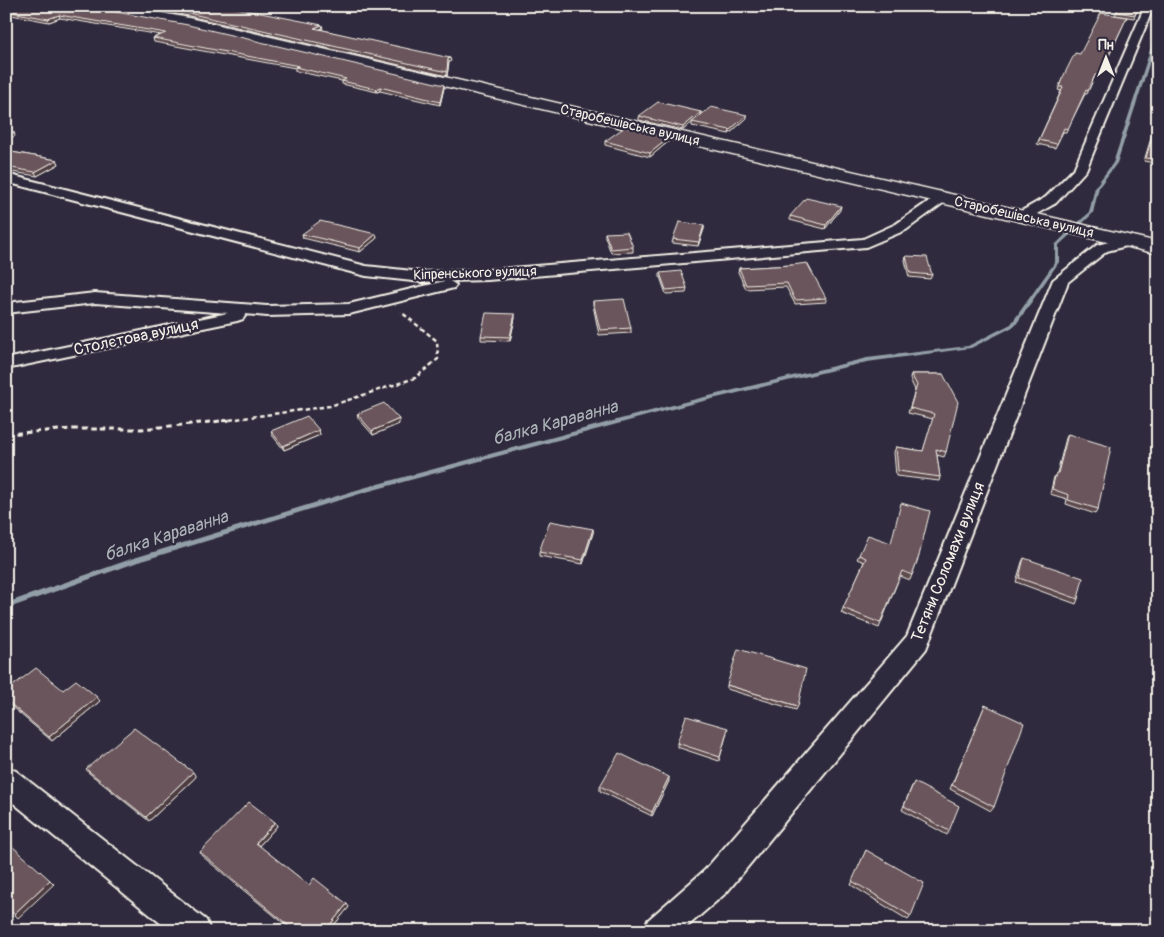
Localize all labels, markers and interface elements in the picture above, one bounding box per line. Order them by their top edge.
north arrow [1082,32,1132,82]
text: Пн [1098,37,1114,54]
street label: Старобешівська вулиця [559,101,701,149]
street label: Старобешівська вулиця [953,193,1095,241]
street label: Кіпренського вулиця [413,262,537,284]
street label: Столєтова вулиця [72,314,200,360]
water label: балка Караванна [490,395,622,451]
street label: Тетяни Соломахи вулиця [907,479,989,645]
water label: балка Караванна [101,505,232,567]

